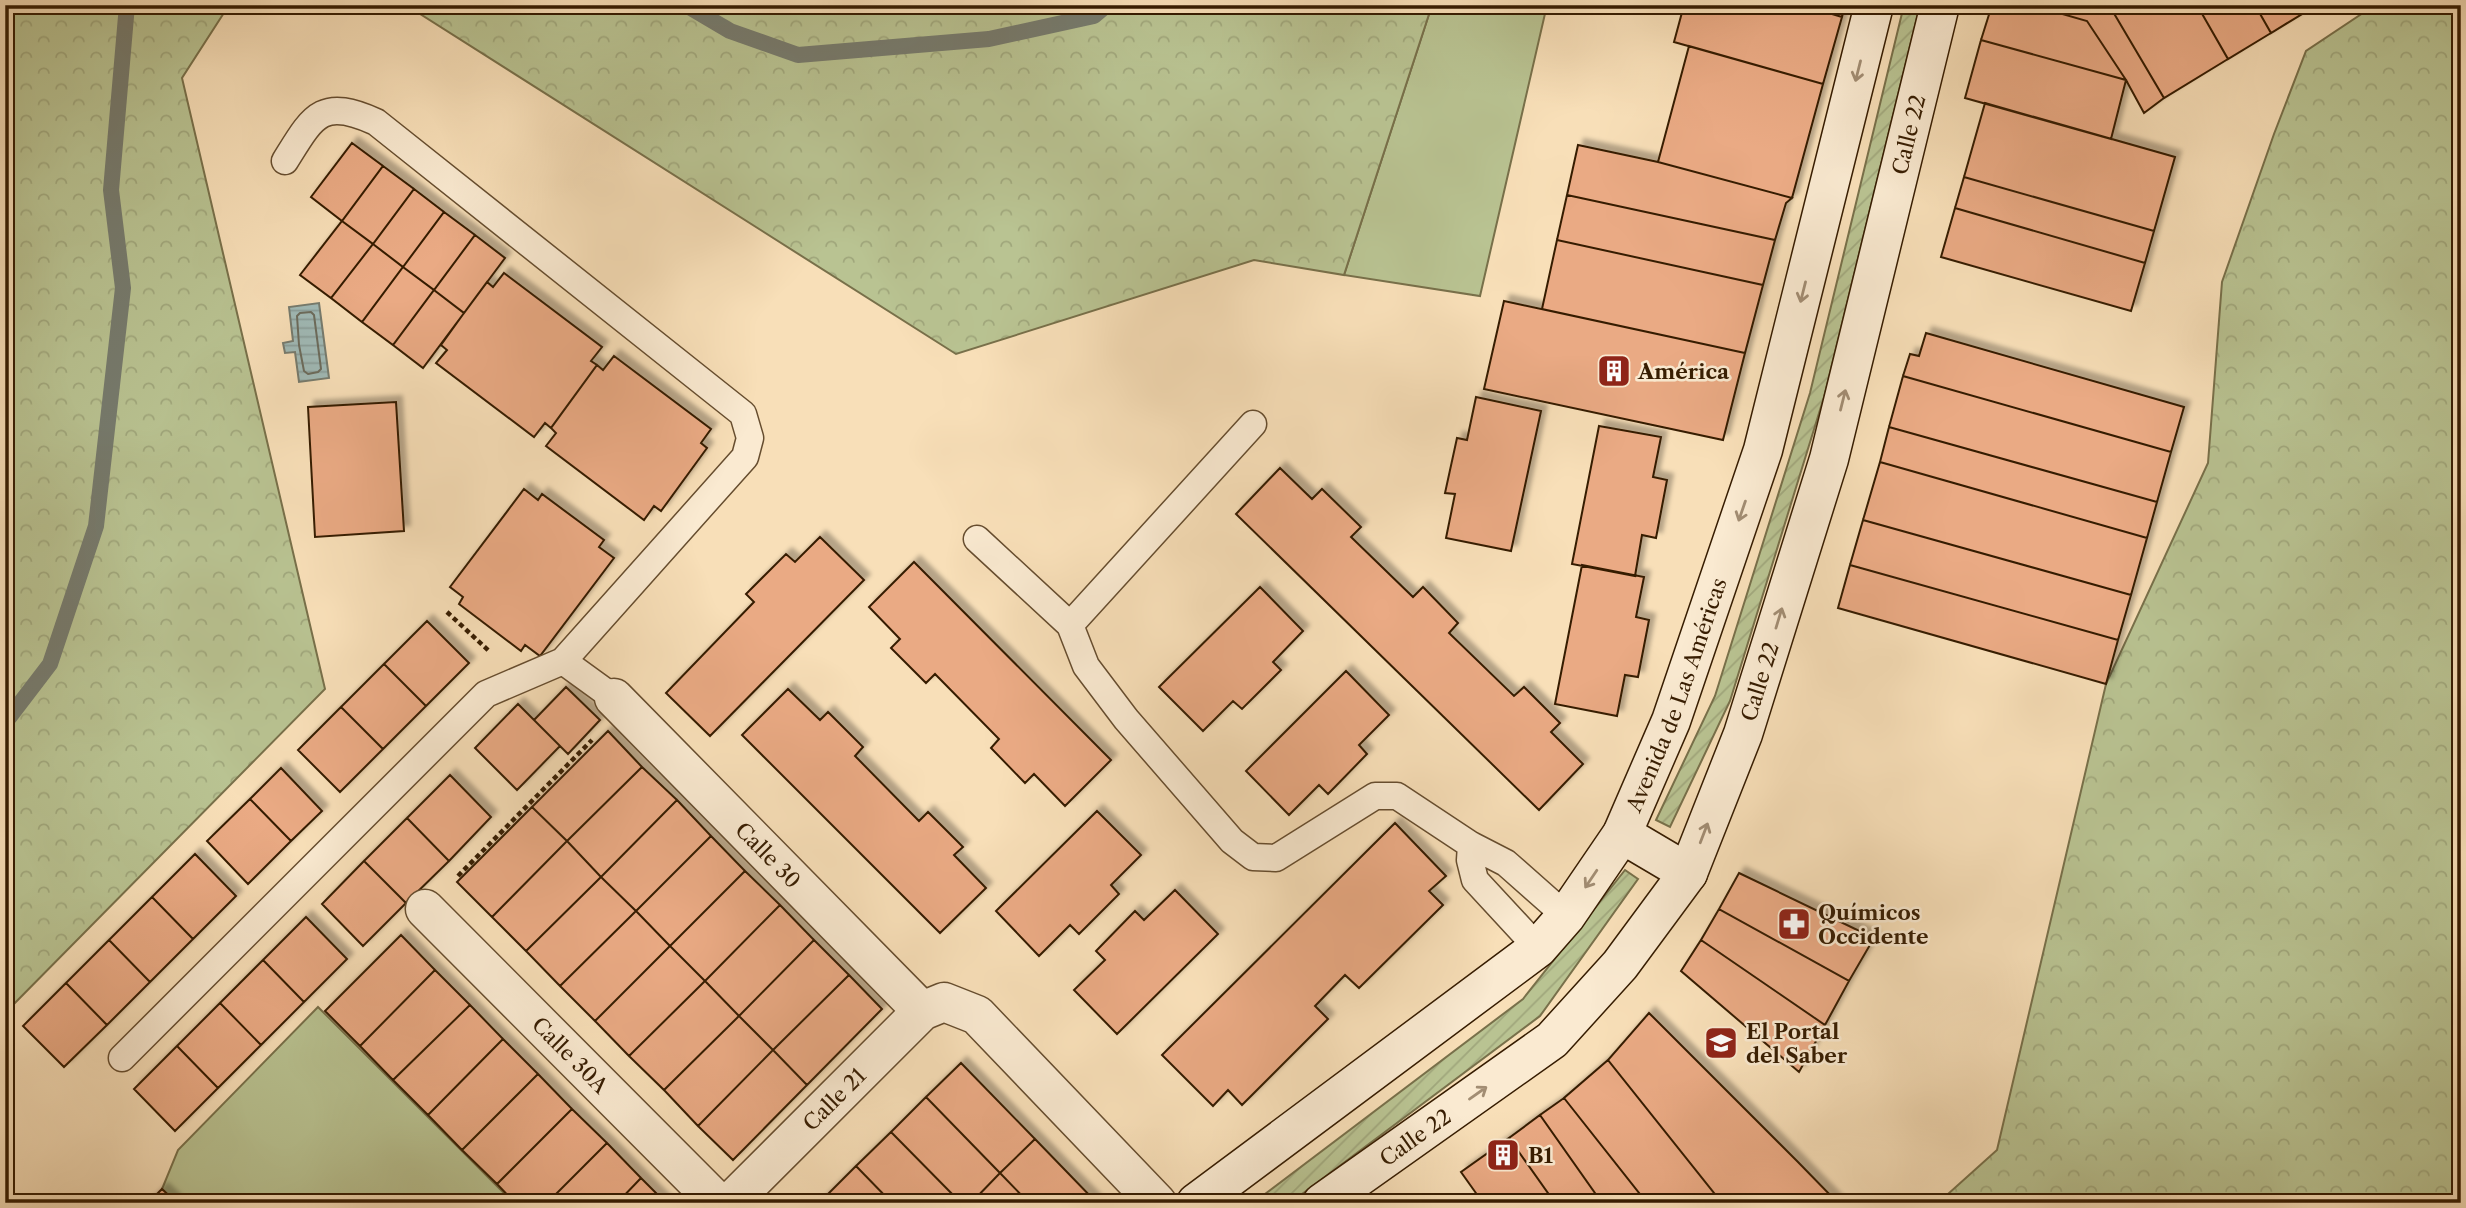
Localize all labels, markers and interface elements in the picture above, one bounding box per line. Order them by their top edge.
one-way arrow [1851,60,1864,82]
street label: Calle 22 [1886,92,1930,177]
one-way arrow [1795,280,1809,303]
building icon: América [1595,352,1633,390]
place label: América [1637,359,1730,384]
one-way arrow [1837,389,1850,412]
one-way arrow [1735,500,1747,522]
street label: Avenida de Las Américas [1620,575,1731,816]
one-way arrow [1774,608,1786,630]
street label: Calle 22 [1735,639,1783,724]
street label: Calle 30 [731,817,806,893]
one-way arrow [1699,822,1711,844]
one-way arrow [1584,869,1598,888]
place label: Químicos Occidente [1818,900,1929,949]
pharmacy icon: Químicos Occidente [1775,905,1813,943]
street label: Calle 30A [527,1012,614,1099]
place label: El Portal del Saber [1746,1019,1848,1068]
school or university icon: El Portal del Saber [1702,1024,1740,1062]
street label: Calle 21 [798,1063,870,1135]
one-way arrow [1468,1086,1487,1100]
street label: Calle 22 [1375,1103,1455,1171]
building icon: B1 [1484,1136,1522,1174]
place label: B1 [1528,1143,1554,1168]

